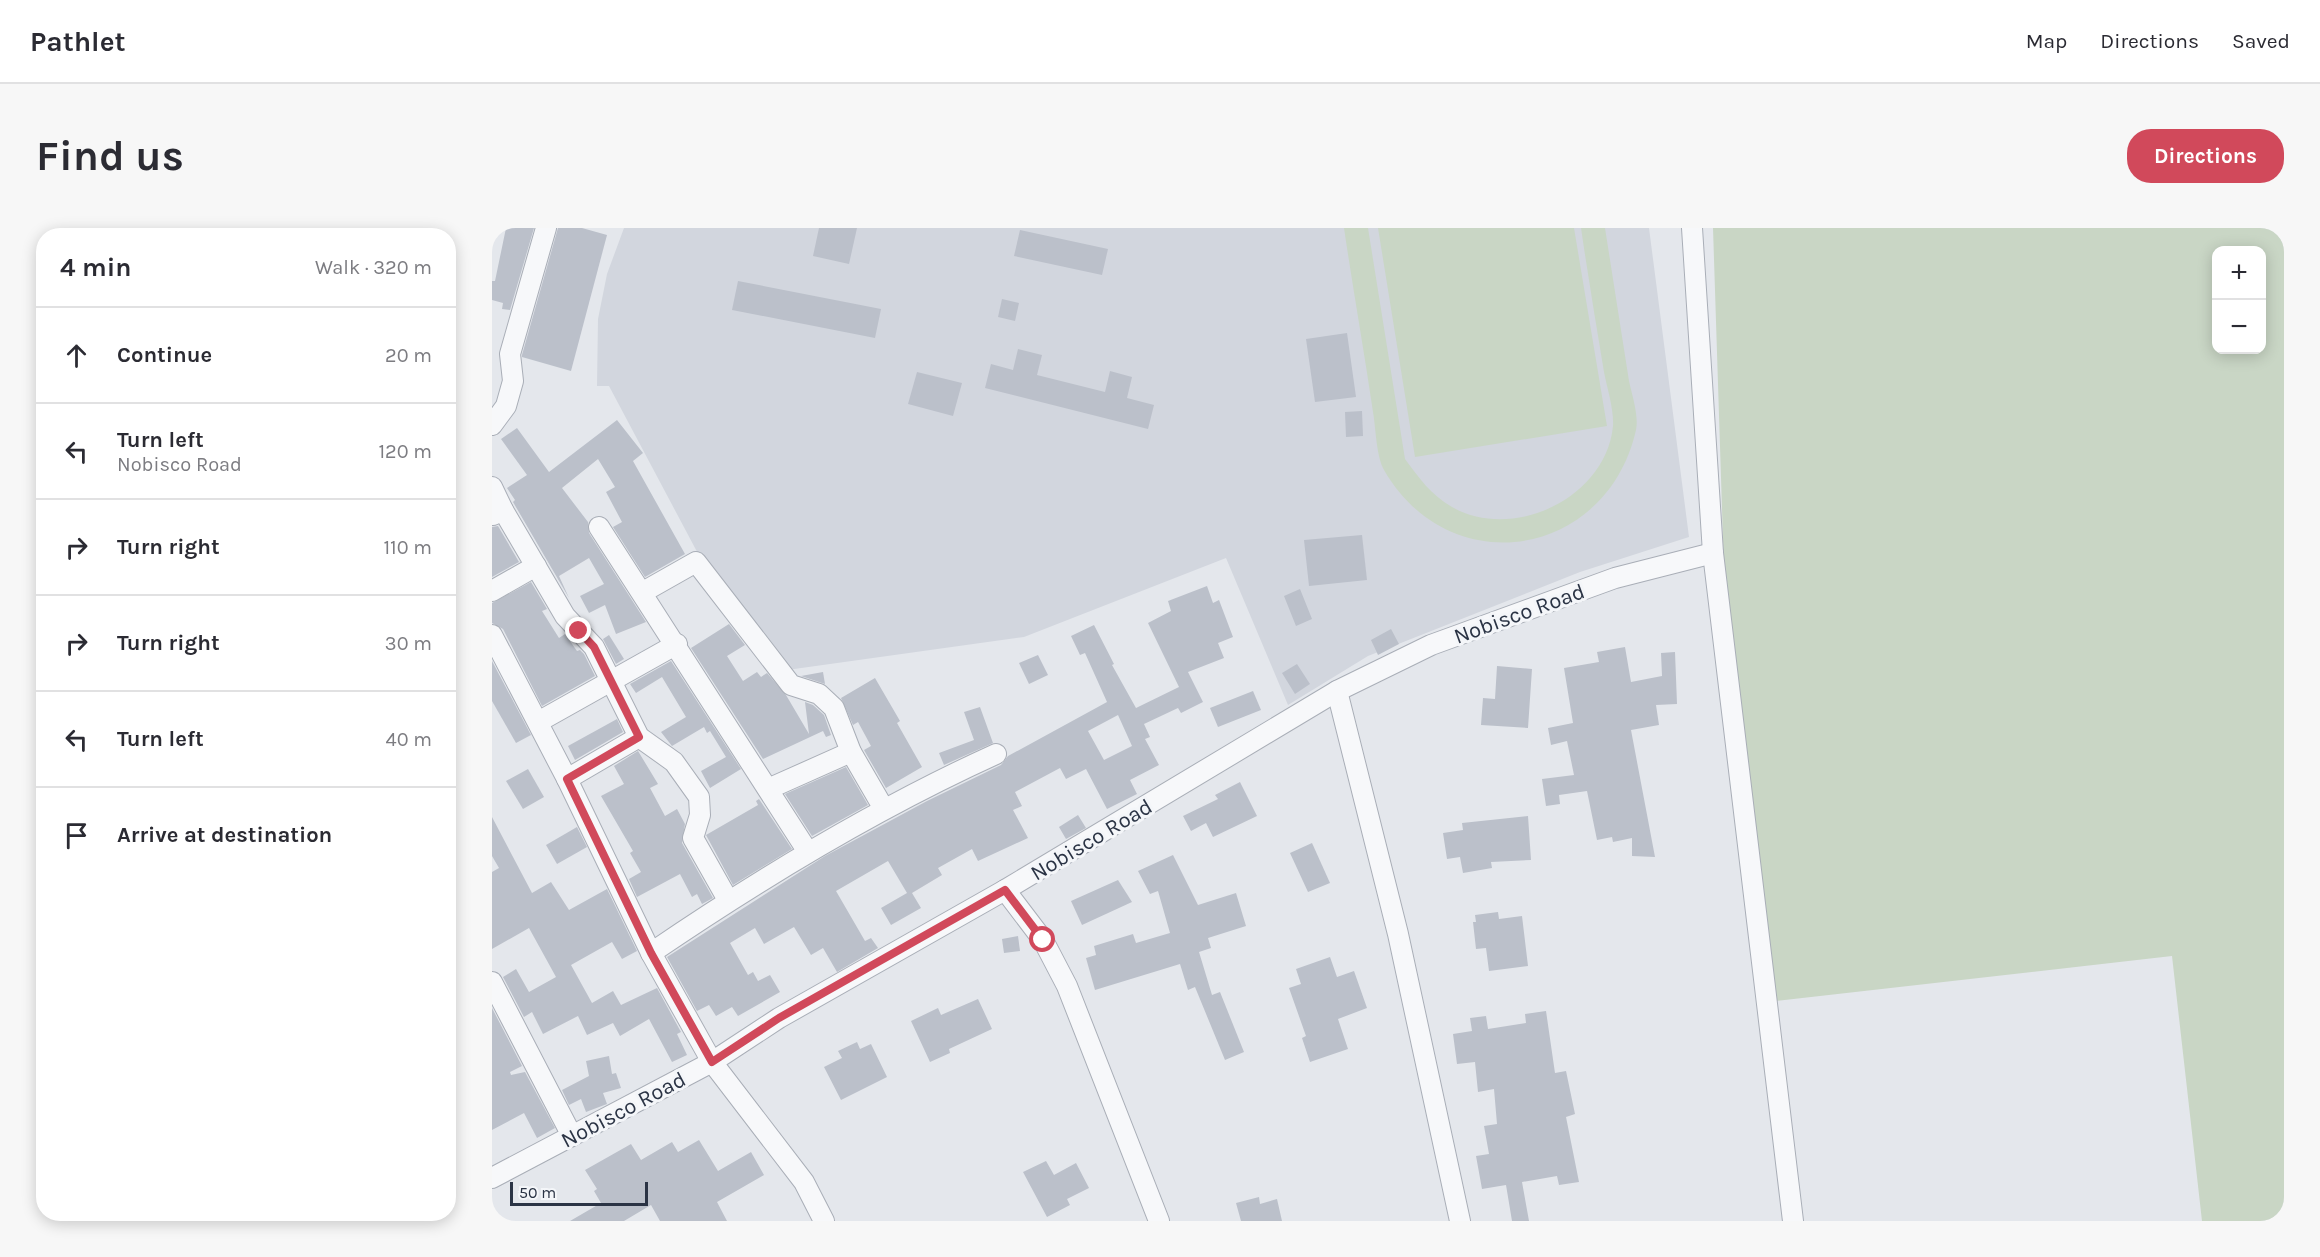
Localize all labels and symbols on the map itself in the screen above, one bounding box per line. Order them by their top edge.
street label: Nobisco Road [1450,578,1588,650]
route end [565,617,591,643]
street label: Nobisco Road [1026,793,1157,886]
route start [1029,926,1055,952]
street label: Nobisco Road [557,1066,690,1154]
scale bar [510,1179,648,1206]

